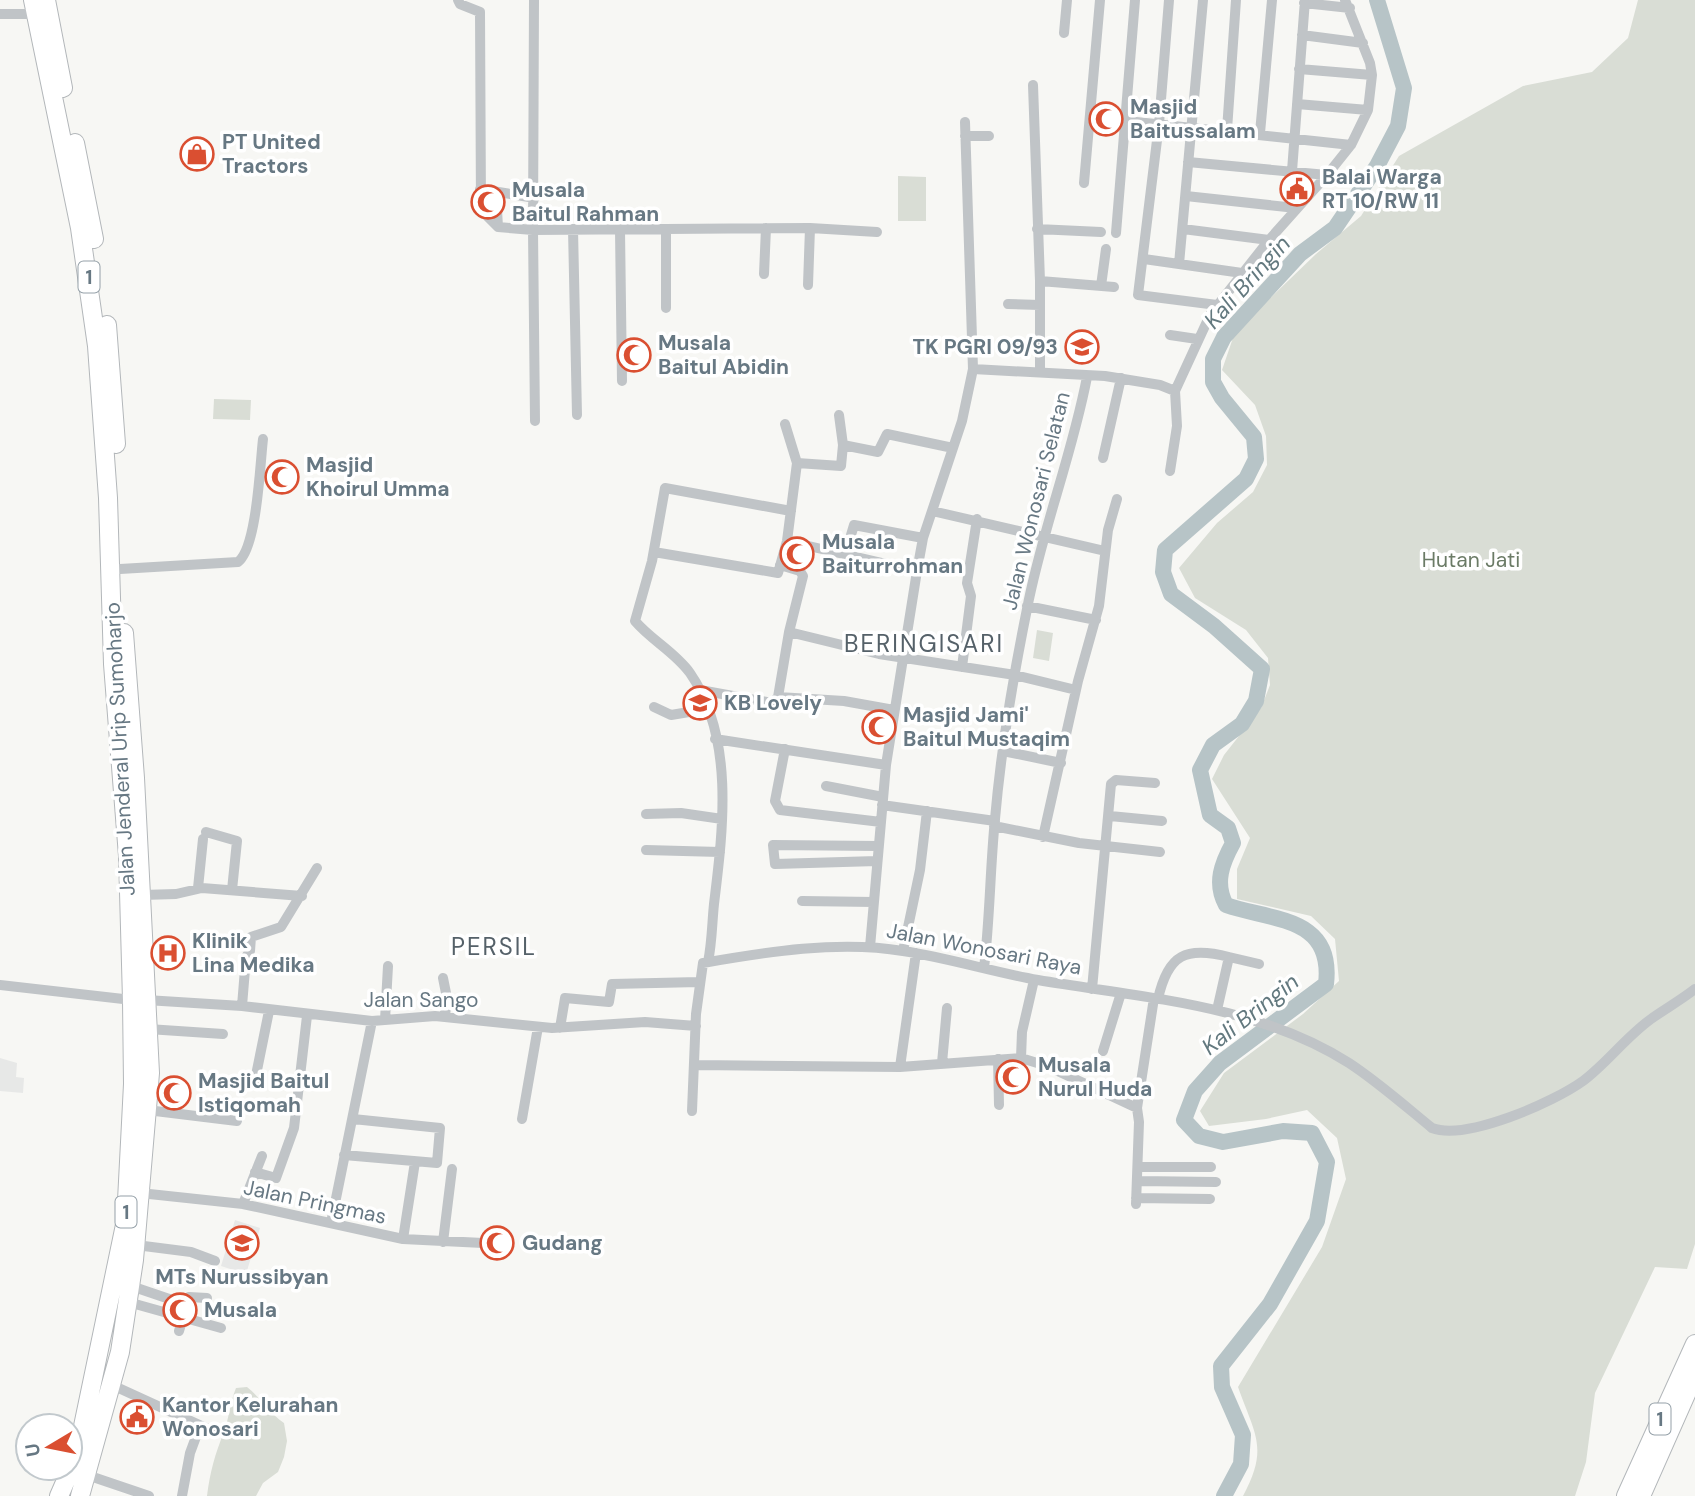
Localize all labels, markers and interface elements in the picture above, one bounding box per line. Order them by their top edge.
place label: Masjid Baitussalam [1130,93,1256,145]
mosque icon: Masjid Baitussalam [1087,100,1125,138]
place label: PT United Tractors [222,128,321,180]
shop icon: PT United Tractors [178,135,216,173]
place label: Balai Warga RT 10/RW 11 [1322,163,1442,215]
public building icon: Balai Warga RT 10/RW 11 [1278,170,1316,208]
place label: Musala Baitul Rahman [512,176,659,228]
mosque icon: Musala Baitul Rahman [469,183,507,221]
water label: Kali Bringin [1197,229,1297,335]
road number: 1 [78,262,100,292]
school or university icon: TK PGRI 09/93 [1063,328,1101,366]
place label: Musala Baitul Abidin [658,329,789,381]
place label: TK PGRI 09/93 [913,333,1058,361]
mosque icon: Musala Baitul Abidin [615,336,653,374]
street label: Jalan Wonosari Selatan [995,389,1077,613]
place label: Masjid Khoirul Umma [306,451,450,503]
mosque icon: Masjid Khoirul Umma [263,458,301,496]
place label: Musala Baiturrohman [822,528,963,580]
mosque icon: Musala Baiturrohman [778,535,816,573]
park label: Hutan Jati [1422,546,1520,574]
street label: Jalan Jenderal Urip Sumoharjo [98,601,142,897]
district label: BERINGISARI [844,628,1004,659]
school or university icon: KB Lovely [681,684,719,722]
place label: KB Lovely [724,689,822,717]
place label: Masjid Jami' Baitul Mustaqim [903,701,1070,753]
mosque icon: Masjid Jami' Baitul Mustaqim [860,708,898,746]
street label: Jalan Wonosari Raya [884,916,1084,982]
place label: Klinik Lina Medika [192,927,314,979]
district label: PERSIL [451,931,537,962]
hospital icon: Klinik Lina Medika [149,934,187,972]
water label: Kali Bringin [1195,967,1305,1061]
street label: Jalan Sango [363,986,479,1014]
place label: Musala Nurul Huda [1038,1051,1152,1103]
mosque icon: Musala Nurul Huda [994,1058,1032,1096]
place label: Masjid Baitul Istiqomah [198,1067,329,1119]
mosque icon: Masjid Baitul Istiqomah [155,1074,193,1112]
street label: Jalan Pringmas [241,1173,389,1231]
road number: 1 [116,1196,136,1228]
school or university icon: MTs Nurussibyan [223,1224,261,1262]
mosque icon: Gudang [478,1224,516,1262]
place label: Gudang [522,1229,603,1257]
place label: MTs Nurussibyan [155,1263,329,1291]
mosque icon: Musala [161,1291,199,1329]
place label: Musala [204,1296,277,1324]
place label: Kantor Kelurahan Wonosari [162,1391,339,1443]
public building icon: Kantor Kelurahan Wonosari [118,1398,156,1436]
road number: 1 [1650,1404,1670,1434]
north arrow [14,1412,84,1482]
text: U [19,1441,46,1458]

